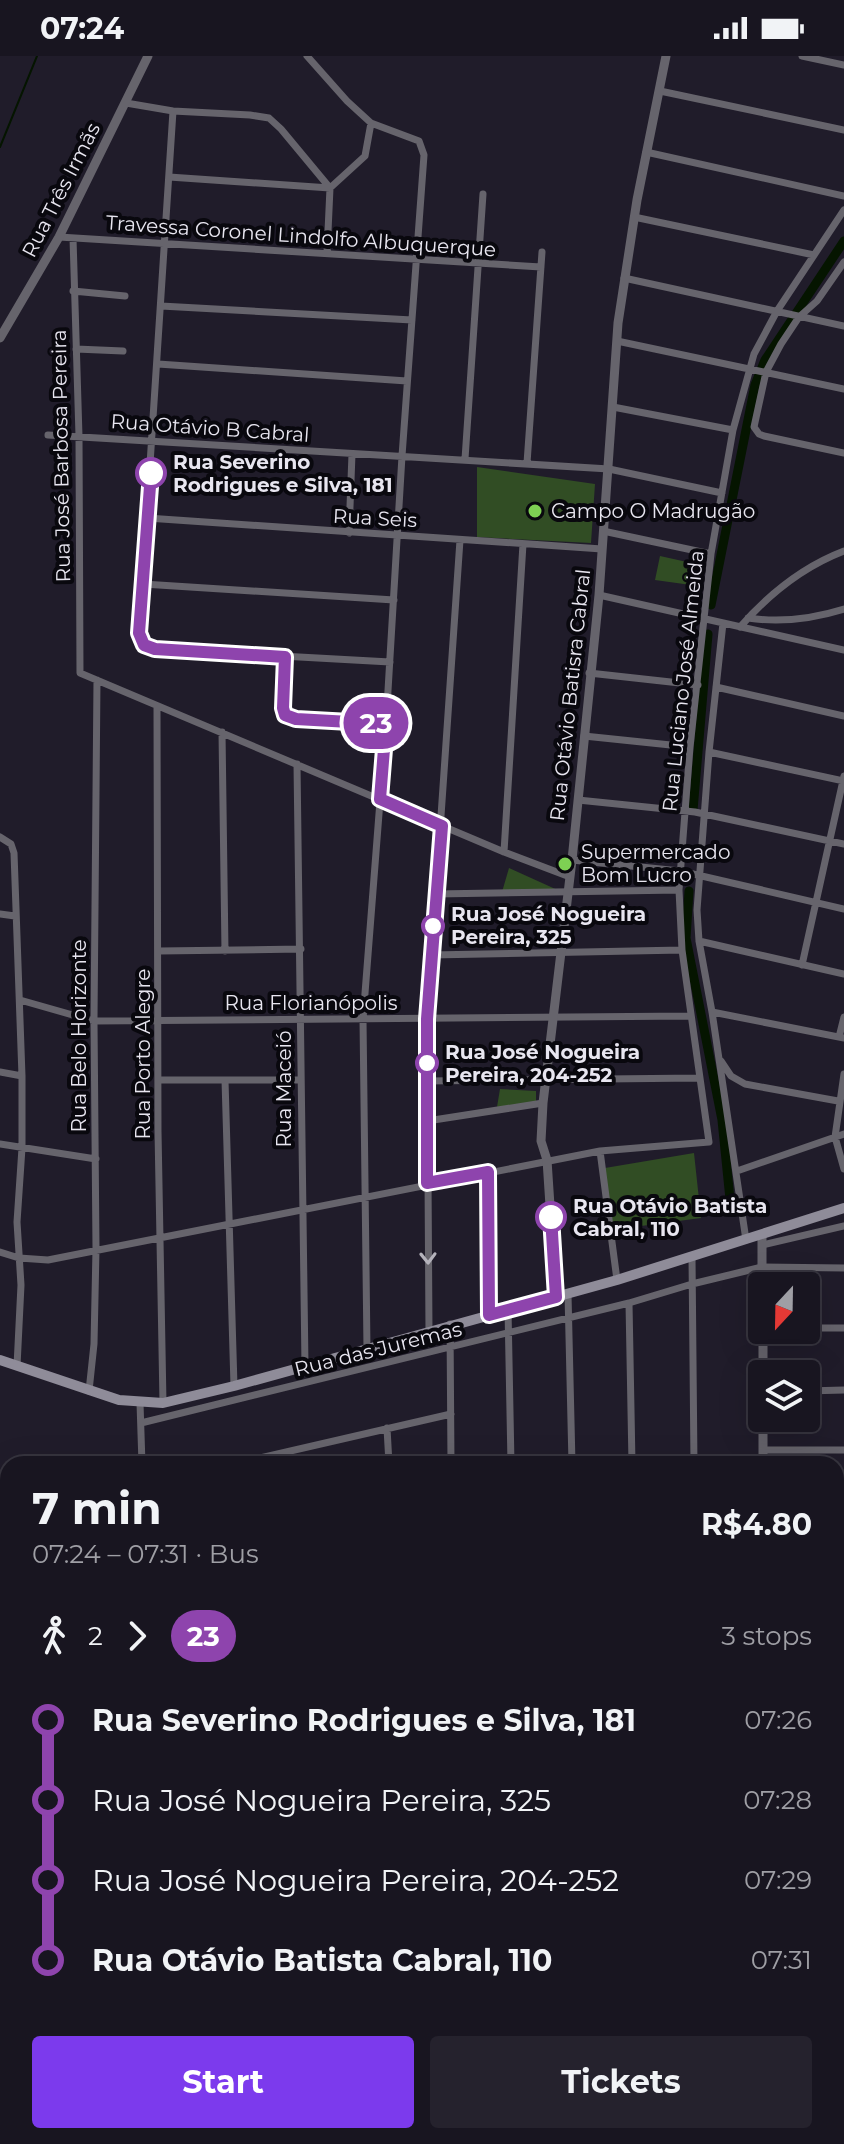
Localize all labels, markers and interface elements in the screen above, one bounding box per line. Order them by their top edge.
text: 07:24 [40,10,124,47]
street label: Rua Três Irmãs [17,119,105,261]
street label: Travessa Coronel Lindolfo Albuquerque [105,210,497,262]
street label: Rua José Barbosa Pereira [47,329,75,583]
street label: Rua Otávio B Cabral [110,409,310,447]
place label: Rua Severino Rodrigues e Silva, 181 [173,450,393,497]
marker: Rua Severino Rodrigues e Silva, 181 [136,458,166,488]
place label: Campo O Madrugão [551,499,755,523]
marker: Campo O Madrugão [526,502,544,520]
street label: Rua Seis [332,504,418,532]
street label: Rua Luciano José Almeida [657,549,709,813]
street label: Rua Otávio Batisra Cabral [545,568,595,822]
line badge: 23 [340,697,412,749]
text: 23 [359,706,393,740]
place label: Supermercado Bom Lucro [581,840,730,887]
marker: Supermercado Bom Lucro [556,855,574,873]
place label: Rua José Nogueira Pereira, 325 [451,902,646,949]
marker: Rua José Nogueira Pereira, 325 [422,915,444,937]
street label: Rua Belo Horizonte [67,939,91,1133]
street label: Rua Porto Alegre [131,969,155,1139]
street label: Rua Florianópolis [224,991,398,1015]
street label: Rua Maceió [272,1031,296,1147]
place label: Rua José Nogueira Pereira, 204-252 [445,1040,640,1087]
marker: Rua José Nogueira Pereira, 204-252 [416,1052,438,1074]
place label: Rua Otávio Batista Cabral, 110 [573,1194,767,1241]
marker: Rua Otávio Batista Cabral, 110 [536,1202,566,1232]
one-way arrow [419,1252,437,1265]
north arrow [748,1272,820,1344]
map controls [748,1272,820,1432]
street label: Rua das Juremas [292,1317,464,1381]
button: layers [748,1360,820,1432]
text: 7 min [32,1481,162,1535]
text: R$4.80 [701,1506,812,1543]
text: 07:24 – 07:31 · Bus [32,1538,259,1570]
icon: walk [32,1614,76,1658]
icon: forward [115,1614,159,1658]
text: 23 [187,1619,220,1653]
text: 2 [88,1620,103,1652]
text: 3 stops [721,1620,812,1652]
text: Rua Severino Rodrigues e Silva, 181 [92,1702,636,1739]
text: 07:26 [744,1704,812,1736]
text: Rua José Nogueira Pereira, 325 [92,1782,551,1819]
text: 07:28 [743,1784,812,1816]
text: Rua José Nogueira Pereira, 204-252 [92,1862,619,1899]
text: 07:29 [744,1864,812,1896]
text: Rua Otávio Batista Cabral, 110 [92,1942,552,1979]
text: 07:31 [751,1944,812,1976]
button: Start [32,2036,414,2128]
button: Tickets [430,2036,812,2128]

